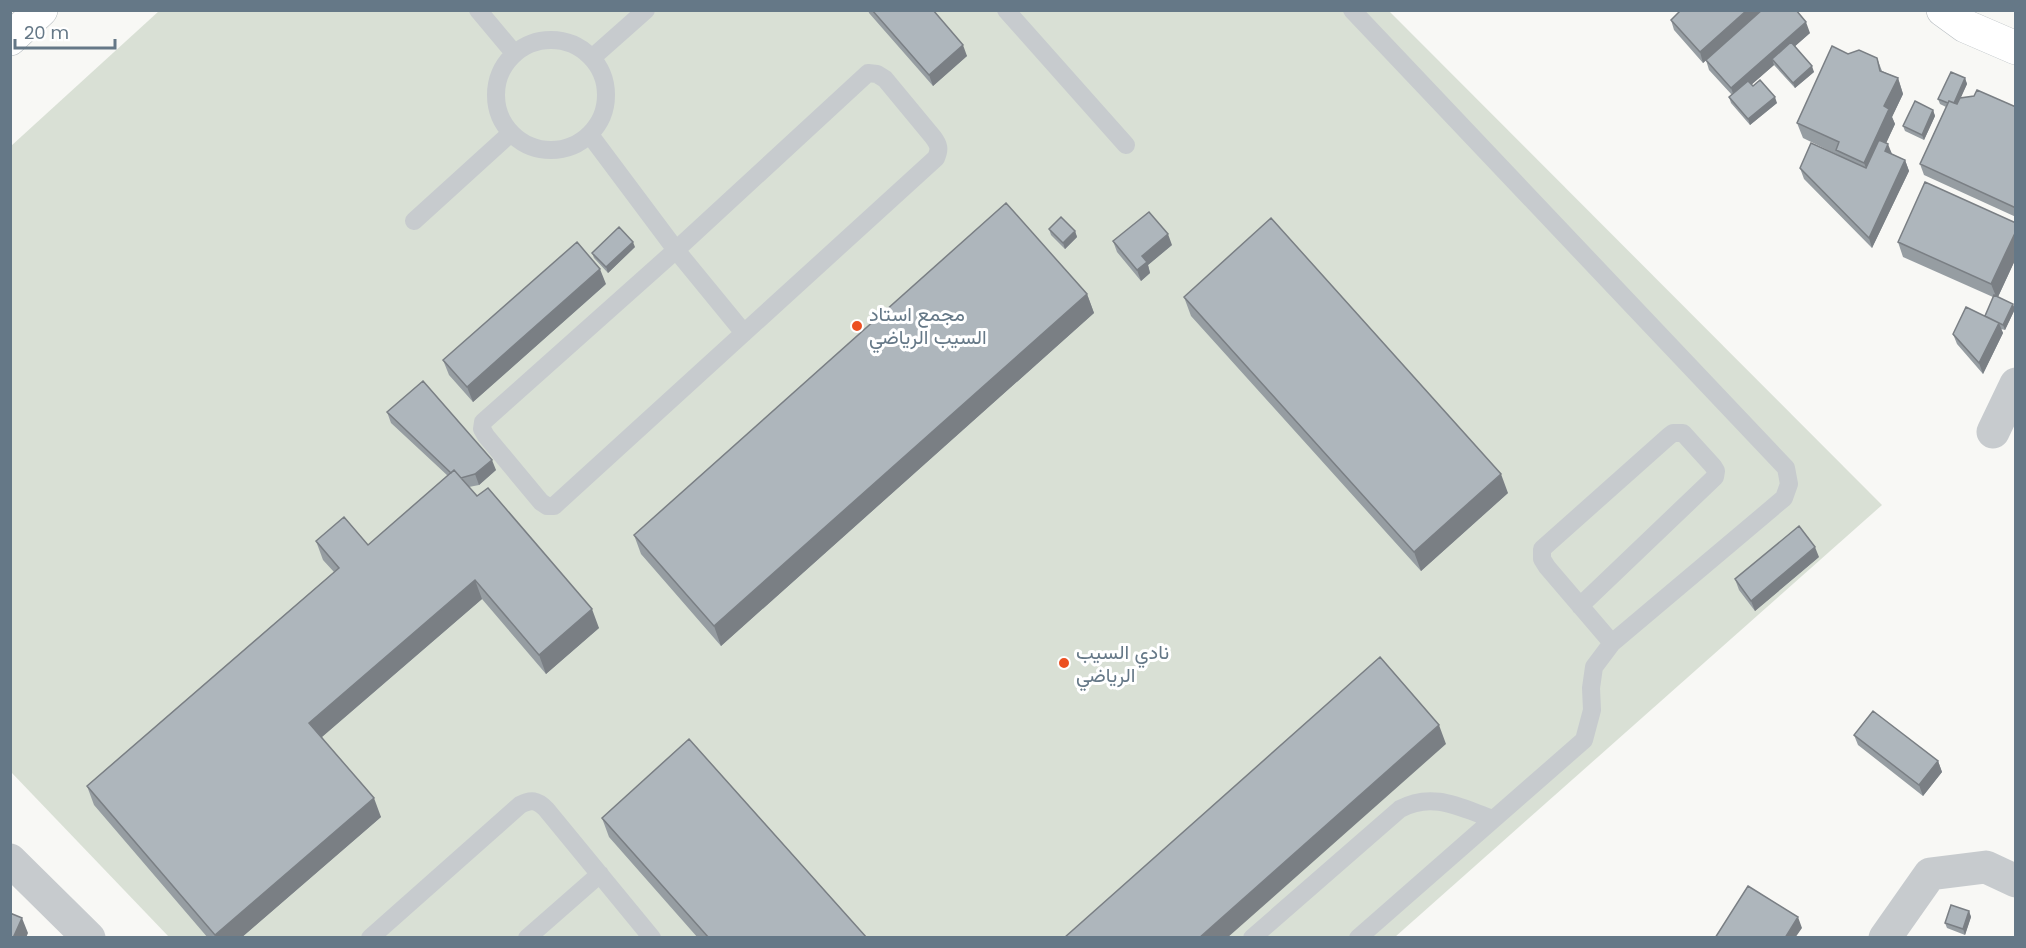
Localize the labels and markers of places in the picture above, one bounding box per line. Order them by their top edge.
place label: مجمع استاد السيب الرياضي [869,300,987,354]
marker: مجمع استاد السيب الرياضي [850,319,864,333]
place label: نادي السيب الرياضي [1076,638,1169,692]
marker: نادي السيب الرياضي [1057,656,1071,670]

